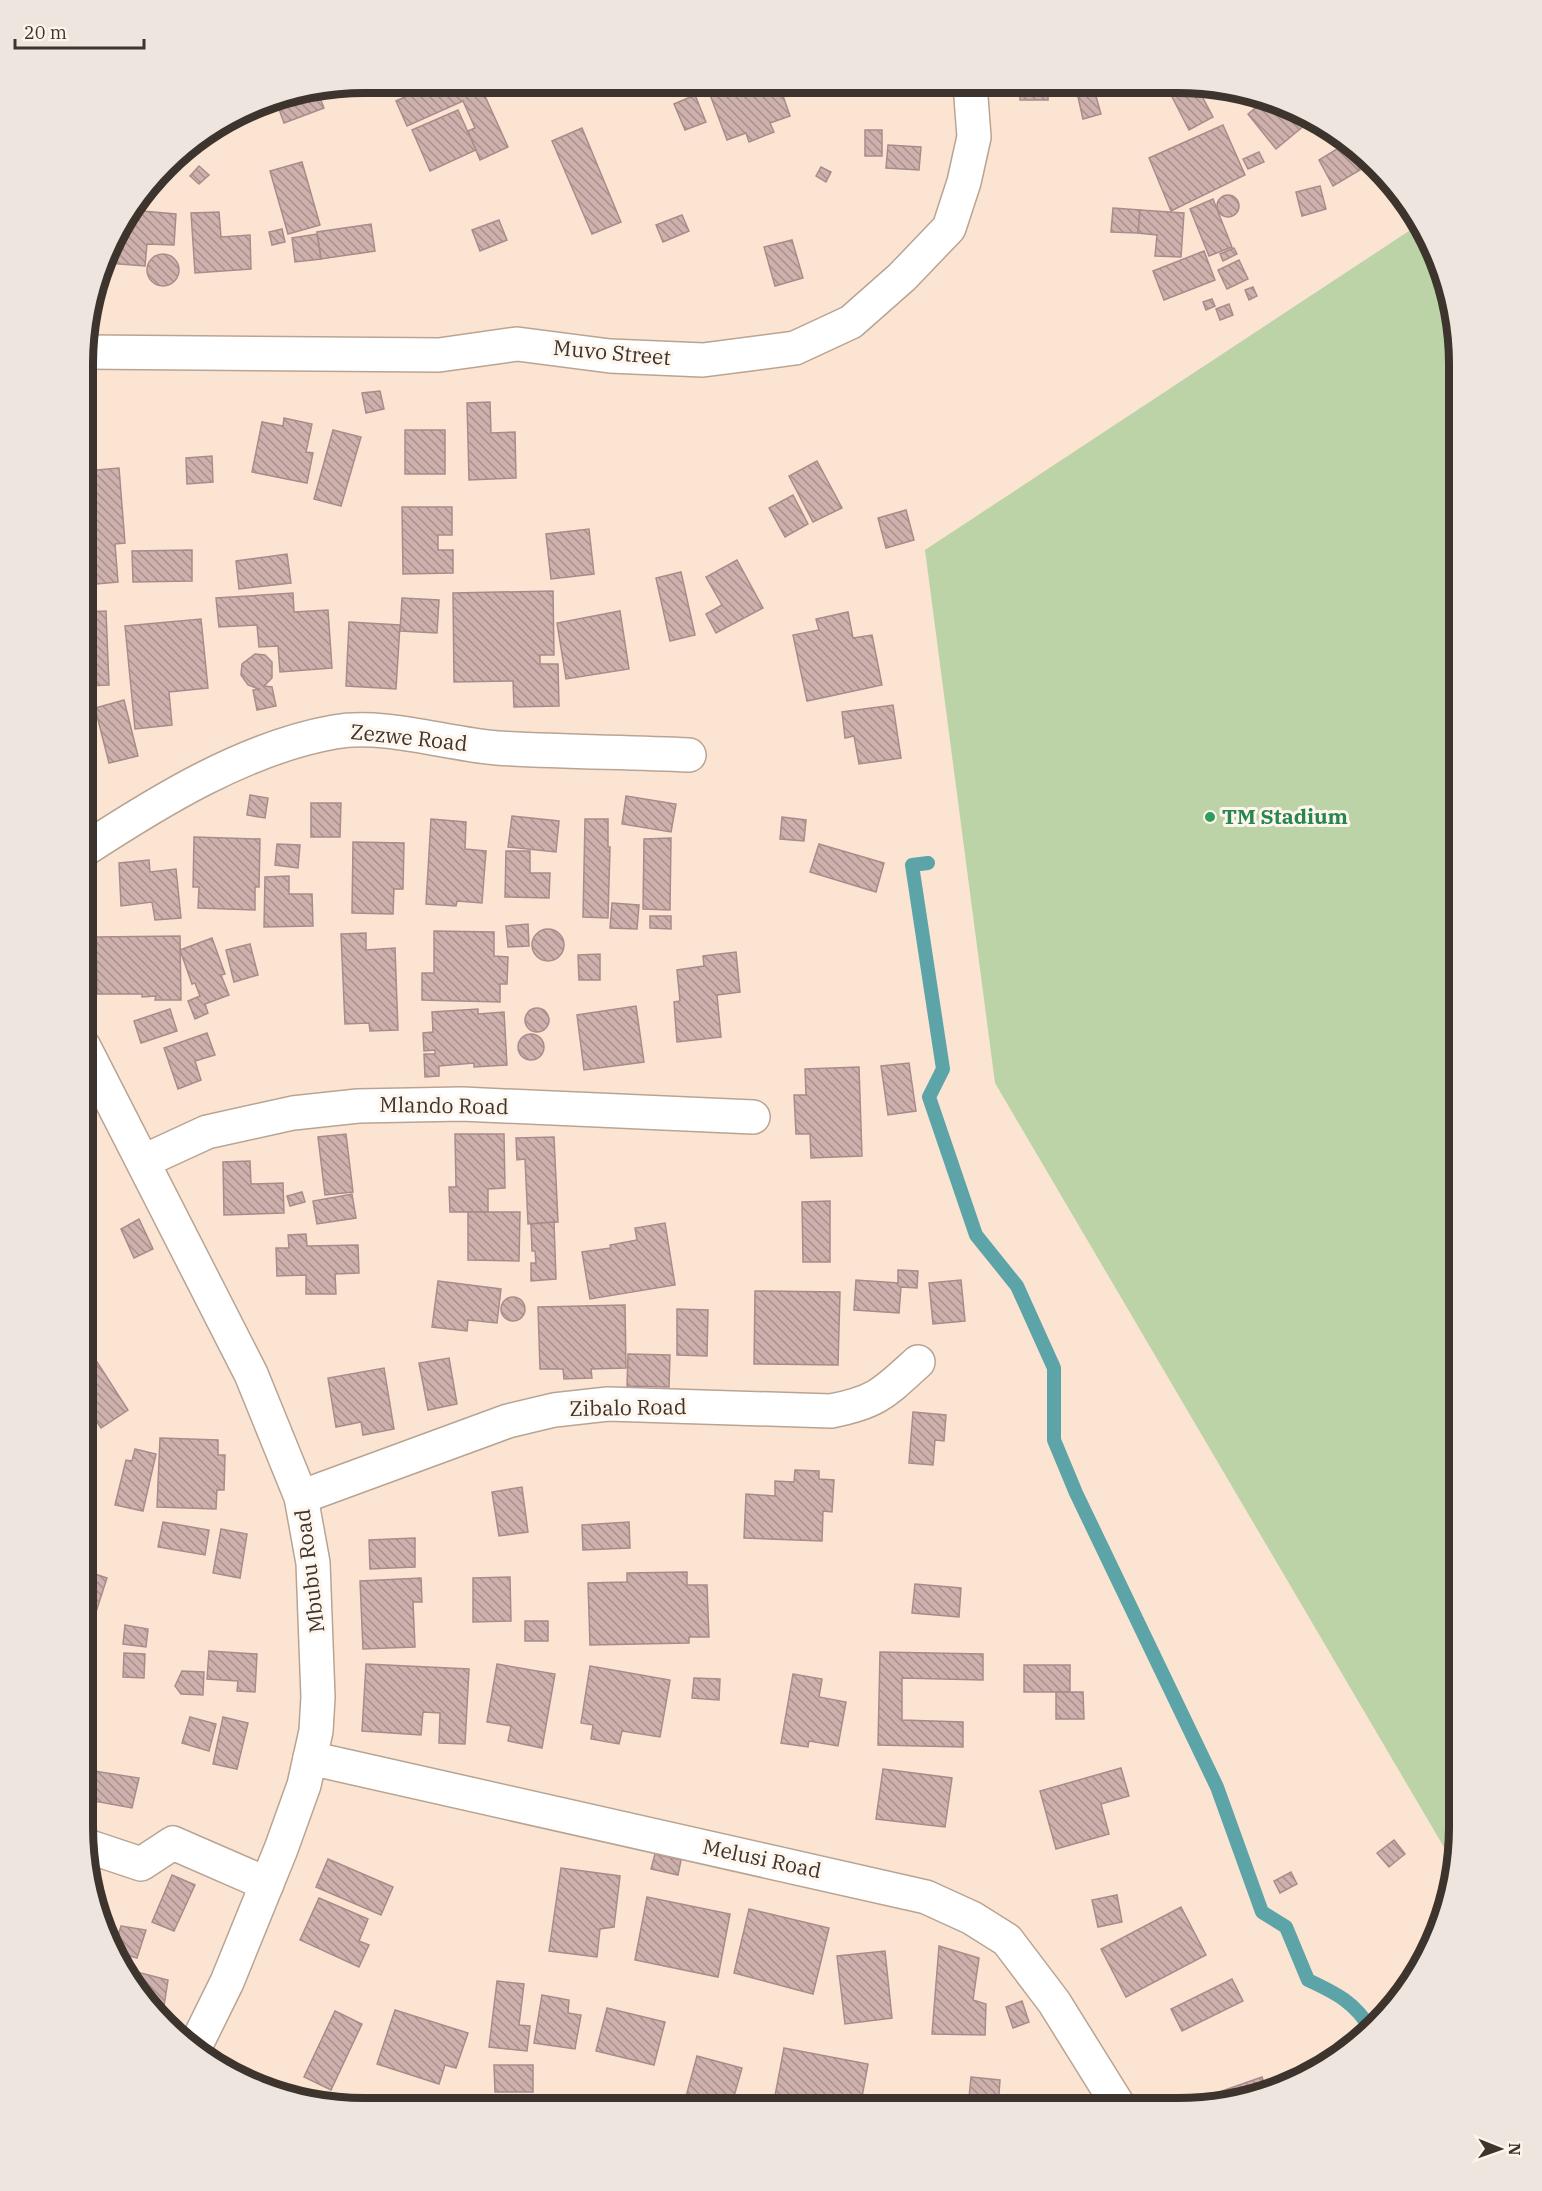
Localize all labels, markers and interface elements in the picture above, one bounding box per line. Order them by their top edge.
scale bar [15,12,144,50]
text: 20 m [24,21,67,44]
street label: Muvo Street [552,333,672,371]
street label: Zezwe Road [349,717,469,757]
place label: TM Stadium [1222,802,1348,830]
marker: TM Stadium [1203,810,1217,824]
street label: Mlando Road [379,1090,509,1120]
street label: Zibalo Road [569,1392,687,1422]
street label: Mbubu Road [288,1507,330,1635]
street label: Melusi Road [700,1832,824,1884]
north arrow [1470,2119,1530,2179]
text: N [1505,2143,1525,2156]

